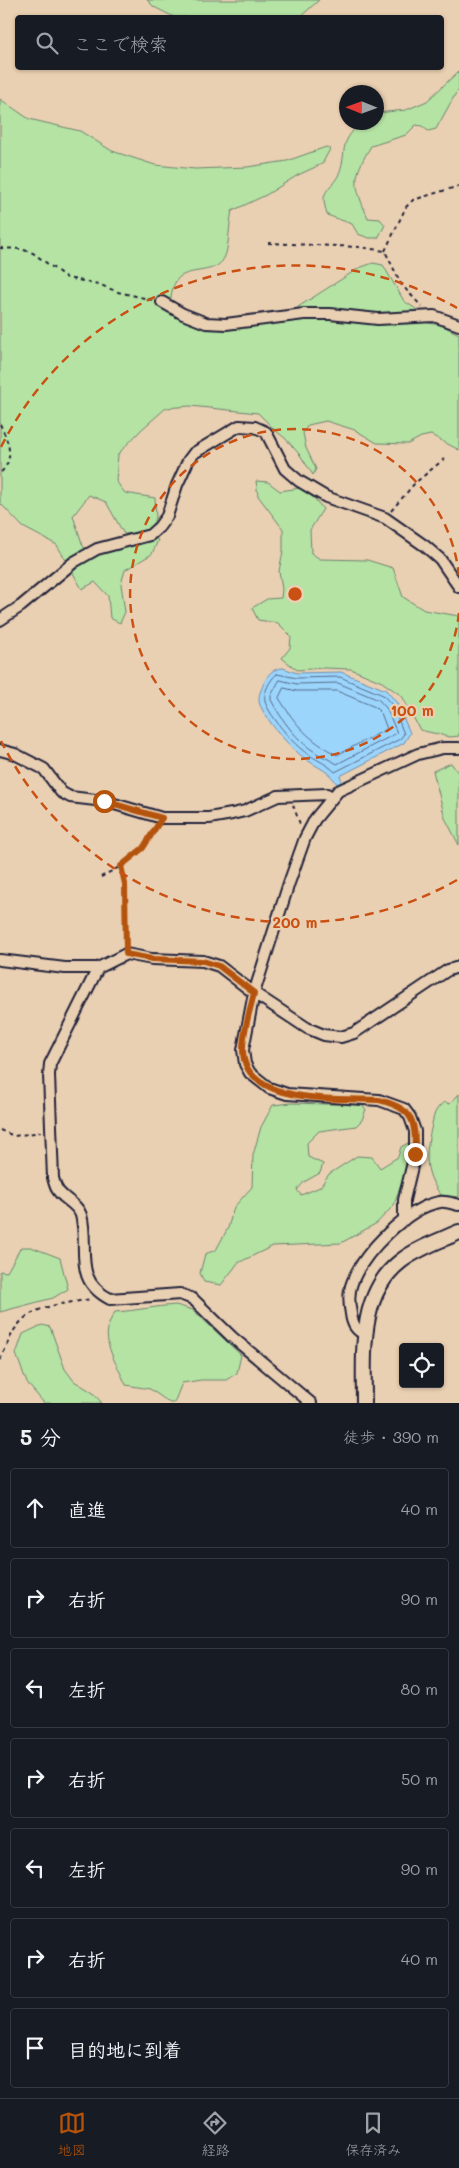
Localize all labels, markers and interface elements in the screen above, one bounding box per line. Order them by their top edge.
search box [15,15,444,70]
icon: search [33,29,61,57]
text: ここで検索 [73,31,168,56]
north arrow [339,85,384,130]
centre of rings [286,585,304,603]
text: 100 m [390,700,434,720]
route start [93,790,116,813]
text: 200 m [273,912,318,932]
route end [404,1143,427,1166]
map controls [399,1343,444,1388]
button: locate [399,1343,444,1388]
text: 5 分 [20,1423,61,1450]
text: 徒歩 · 390 m [343,1426,439,1447]
icon: ahead [21,1494,49,1522]
text: 直進 [68,1497,106,1522]
text: 40 m [401,1498,438,1519]
icon: right [21,1584,49,1612]
text: 右折 [68,1587,106,1612]
text: 90 m [401,1588,438,1609]
icon: left [21,1674,49,1702]
text: 左折 [68,1677,106,1702]
text: 80 m [401,1678,438,1699]
icon: right [21,1764,49,1792]
text: 右折 [68,1767,106,1792]
text: 50 m [401,1768,438,1789]
icon: left [21,1854,49,1882]
text: 左折 [68,1857,106,1882]
text: 90 m [401,1858,438,1879]
icon: right [21,1944,49,1972]
text: 右折 [68,1947,106,1972]
text: 40 m [401,1948,438,1969]
icon: arrive [21,2034,49,2062]
text: 目的地に到着 [68,2037,182,2062]
tab: 地図 [58,2109,86,2159]
tab: 経路 [201,2109,229,2159]
tab: 保存済み [345,2109,401,2159]

